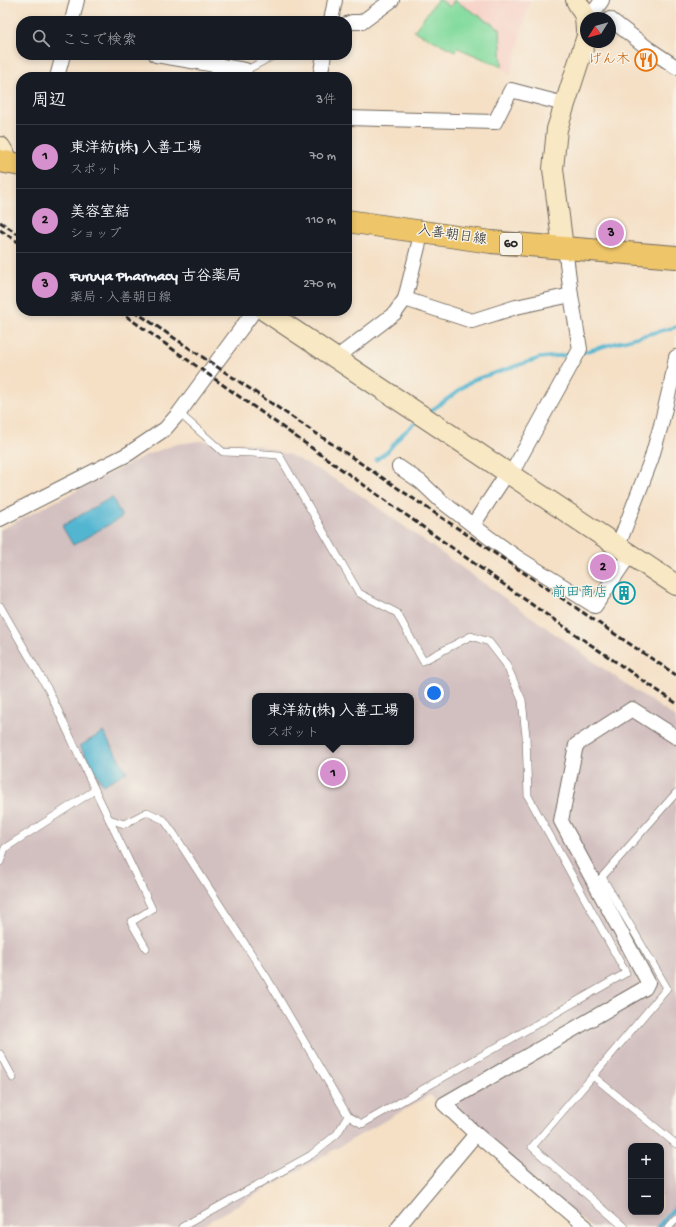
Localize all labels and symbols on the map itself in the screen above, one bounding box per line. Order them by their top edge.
north arrow [580,12,616,48]
restaurant icon: げん木 [633,47,659,73]
place label: げん木 [588,52,630,69]
pin: 3 [598,218,624,248]
street label: 入善朝日線 [416,223,488,249]
road number: 60 [500,233,522,255]
pin: 2 [590,552,616,582]
building icon: 前田商店 [611,580,637,606]
place label: 前田商店 [552,585,608,602]
your location [424,683,444,703]
pin: 1 [320,758,346,788]

